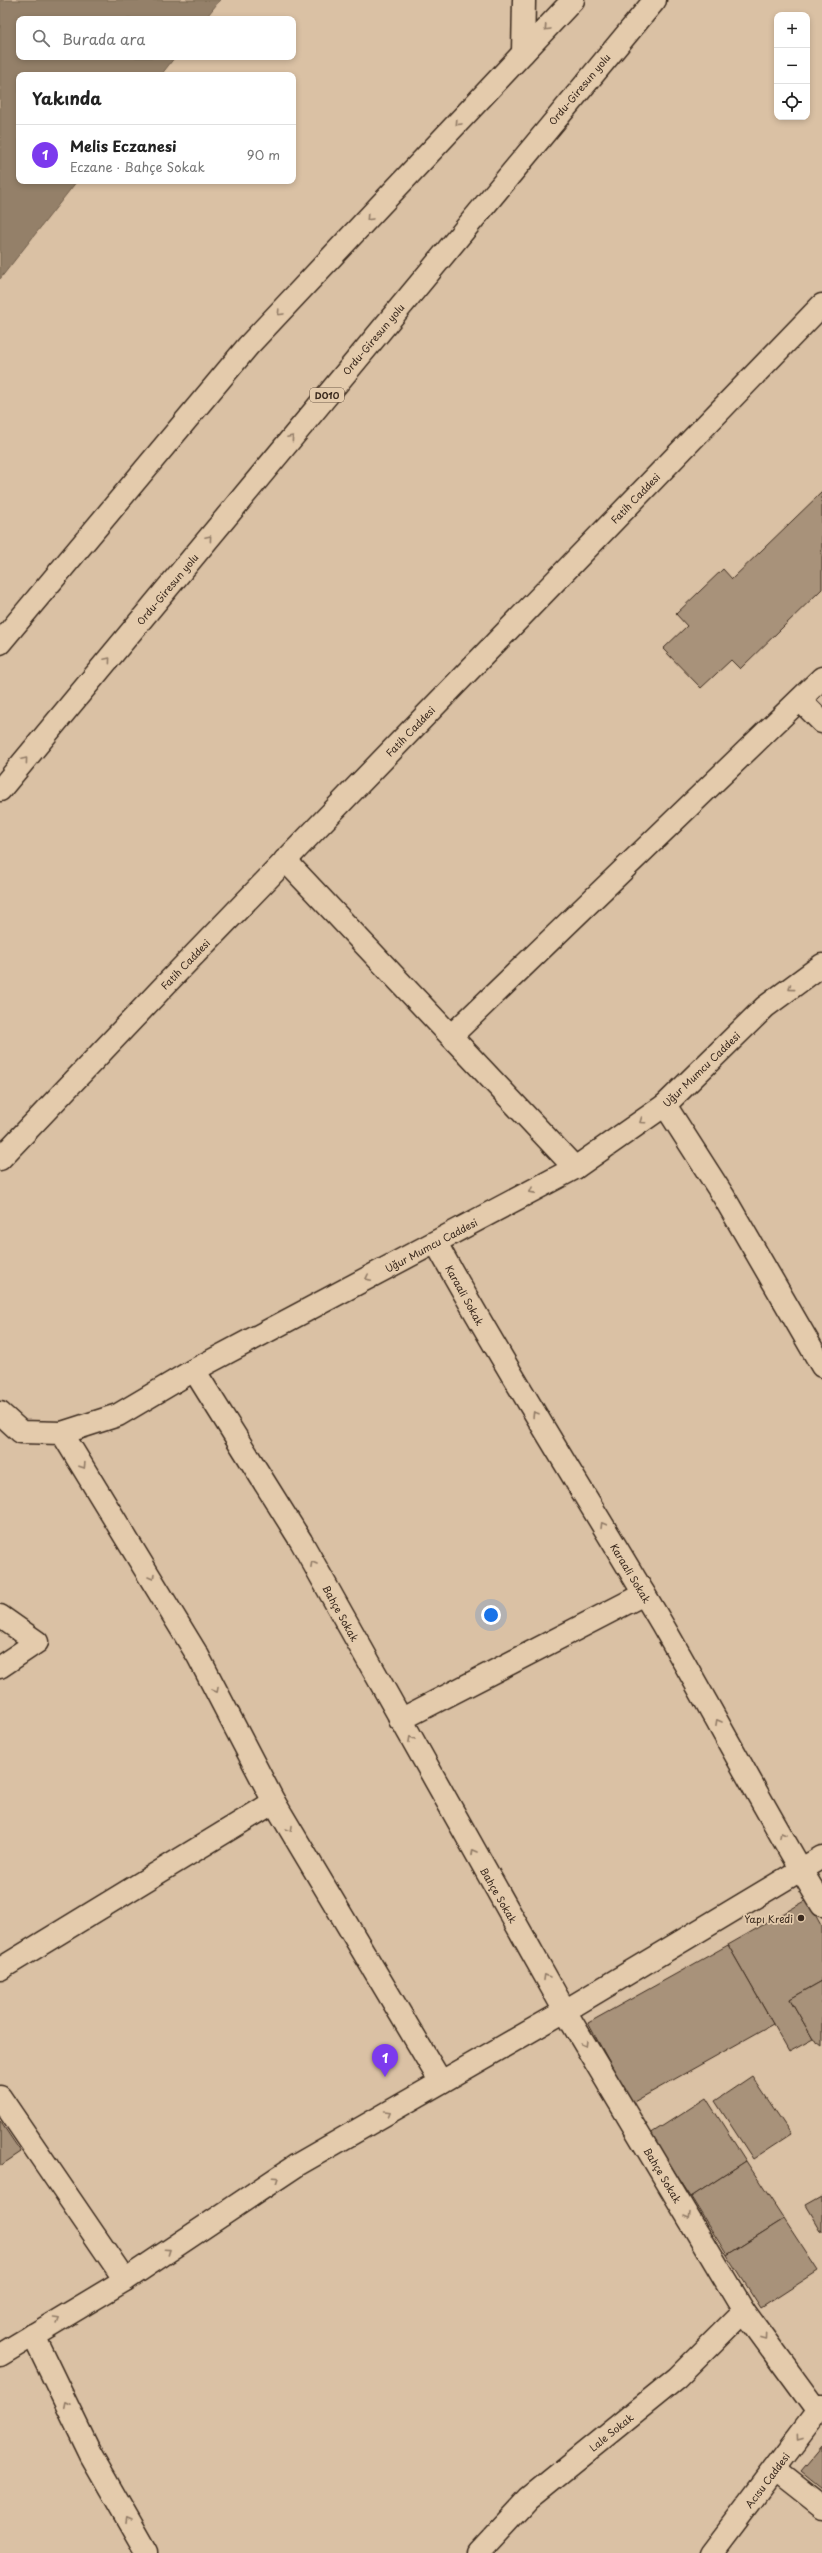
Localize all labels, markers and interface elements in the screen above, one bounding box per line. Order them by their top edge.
map controls [774,12,810,120]
button: + [774,12,810,48]
search box [16,16,296,60]
one-way arrow [544,23,552,31]
icon: search [30,27,52,49]
text: Burada ara [62,27,145,50]
button: − [774,48,810,84]
street label: Ordu-Giresun yolu [545,50,613,128]
button: locate [774,84,810,120]
text: Yakında [32,85,102,111]
one-way arrow [455,118,462,126]
text: Melis Eczanesi [70,134,177,157]
text: 1 [42,145,48,164]
text: 90 m [247,145,280,164]
text: Eczane · Bahçe Sokak [70,157,205,176]
one-way arrow [366,213,373,221]
street label: Ordu-Giresun yolu [339,300,407,378]
one-way arrow [277,308,284,315]
road number: D010 [310,388,344,402]
one-way arrow [287,435,294,443]
street label: Fatih Caddesi [607,469,663,527]
one-way arrow [204,536,211,543]
street label: Ordu-Giresun yolu [133,550,201,628]
one-way arrow [103,657,110,665]
street label: Fatih Caddesi [382,702,438,760]
one-way arrow [20,757,27,765]
street label: Fatih Caddesi [157,935,213,993]
one-way arrow [788,984,795,991]
street label: Uğur Mumcu Caddesi [659,1028,743,1110]
one-way arrow [639,1116,646,1124]
one-way arrow [529,1186,537,1194]
street label: Uğur Mumcu Caddesi [382,1214,480,1276]
street label: Karaali Sokak [442,1262,488,1328]
one-way arrow [365,1273,372,1281]
one-way arrow [533,1411,540,1418]
one-way arrow [78,1462,86,1469]
one-way arrow [600,1522,608,1529]
street label: Karaali Sokak [607,1540,655,1606]
one-way arrow [311,1561,318,1568]
one-way arrow [147,1573,154,1580]
street label: Bahçe Sokak [319,1582,363,1644]
your location [481,1605,501,1625]
one-way arrow [211,1686,219,1693]
one-way arrow [716,1719,723,1726]
one-way arrow [408,1735,415,1743]
one-way arrow [286,1825,293,1832]
one-way arrow [779,1832,786,1839]
one-way arrow [472,1849,479,1856]
street label: Bahçe Sokak [477,1864,521,1926]
place label: Yapı Kredi [744,1911,793,1926]
marker: Yapı Kredi [796,1913,806,1923]
one-way arrow [543,1974,550,1981]
one-way arrow [581,2040,588,2047]
pin: 1 [372,2044,398,2077]
one-way arrow [384,2111,391,2118]
street label: Bahçe Sokak [640,2144,686,2206]
one-way arrow [272,2177,279,2184]
one-way arrow [683,2212,690,2219]
one-way arrow [164,2249,171,2256]
one-way arrow [53,2318,61,2325]
one-way arrow [759,2334,767,2341]
one-way arrow [63,2401,71,2409]
street label: Lale Sokak [586,2409,636,2454]
one-way arrow [797,2433,804,2440]
street label: Acısu Caddesi [741,2449,793,2511]
one-way arrow [125,2516,132,2523]

